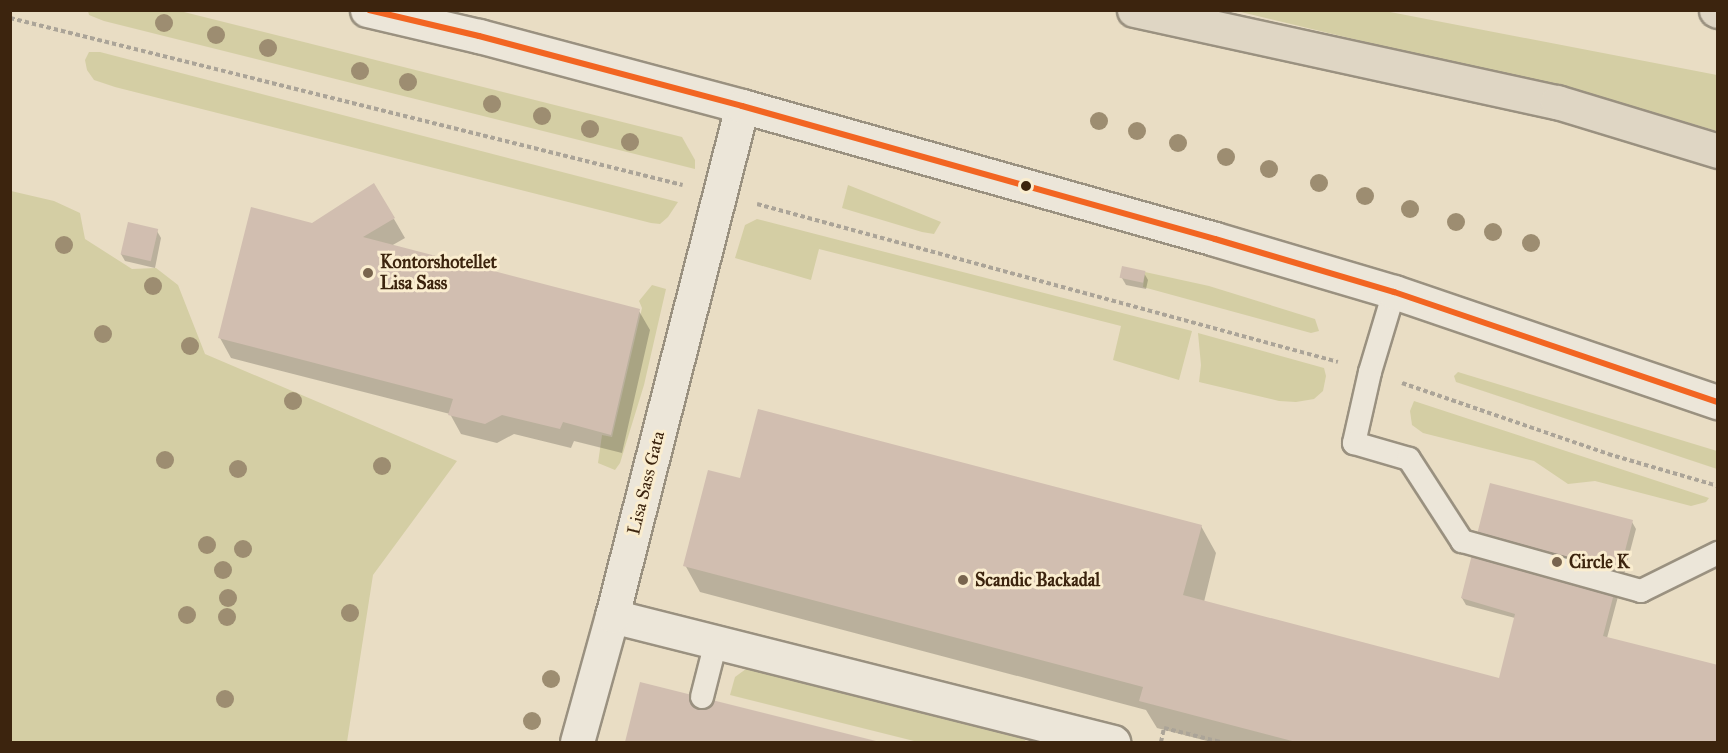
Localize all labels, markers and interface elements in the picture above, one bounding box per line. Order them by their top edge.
unlabelled marker [1020,180,1032,192]
place label: Kontorshotellet Lisa Sass [380,252,497,294]
marker: Kontorshotellet Lisa Sass [361,266,375,280]
street label: Lisa Sass Gata [623,429,669,537]
place label: Circle K [1569,551,1629,573]
marker: Circle K [1550,555,1564,569]
place label: Scandic Backadal [975,569,1100,591]
marker: Scandic Backadal [956,573,970,587]

